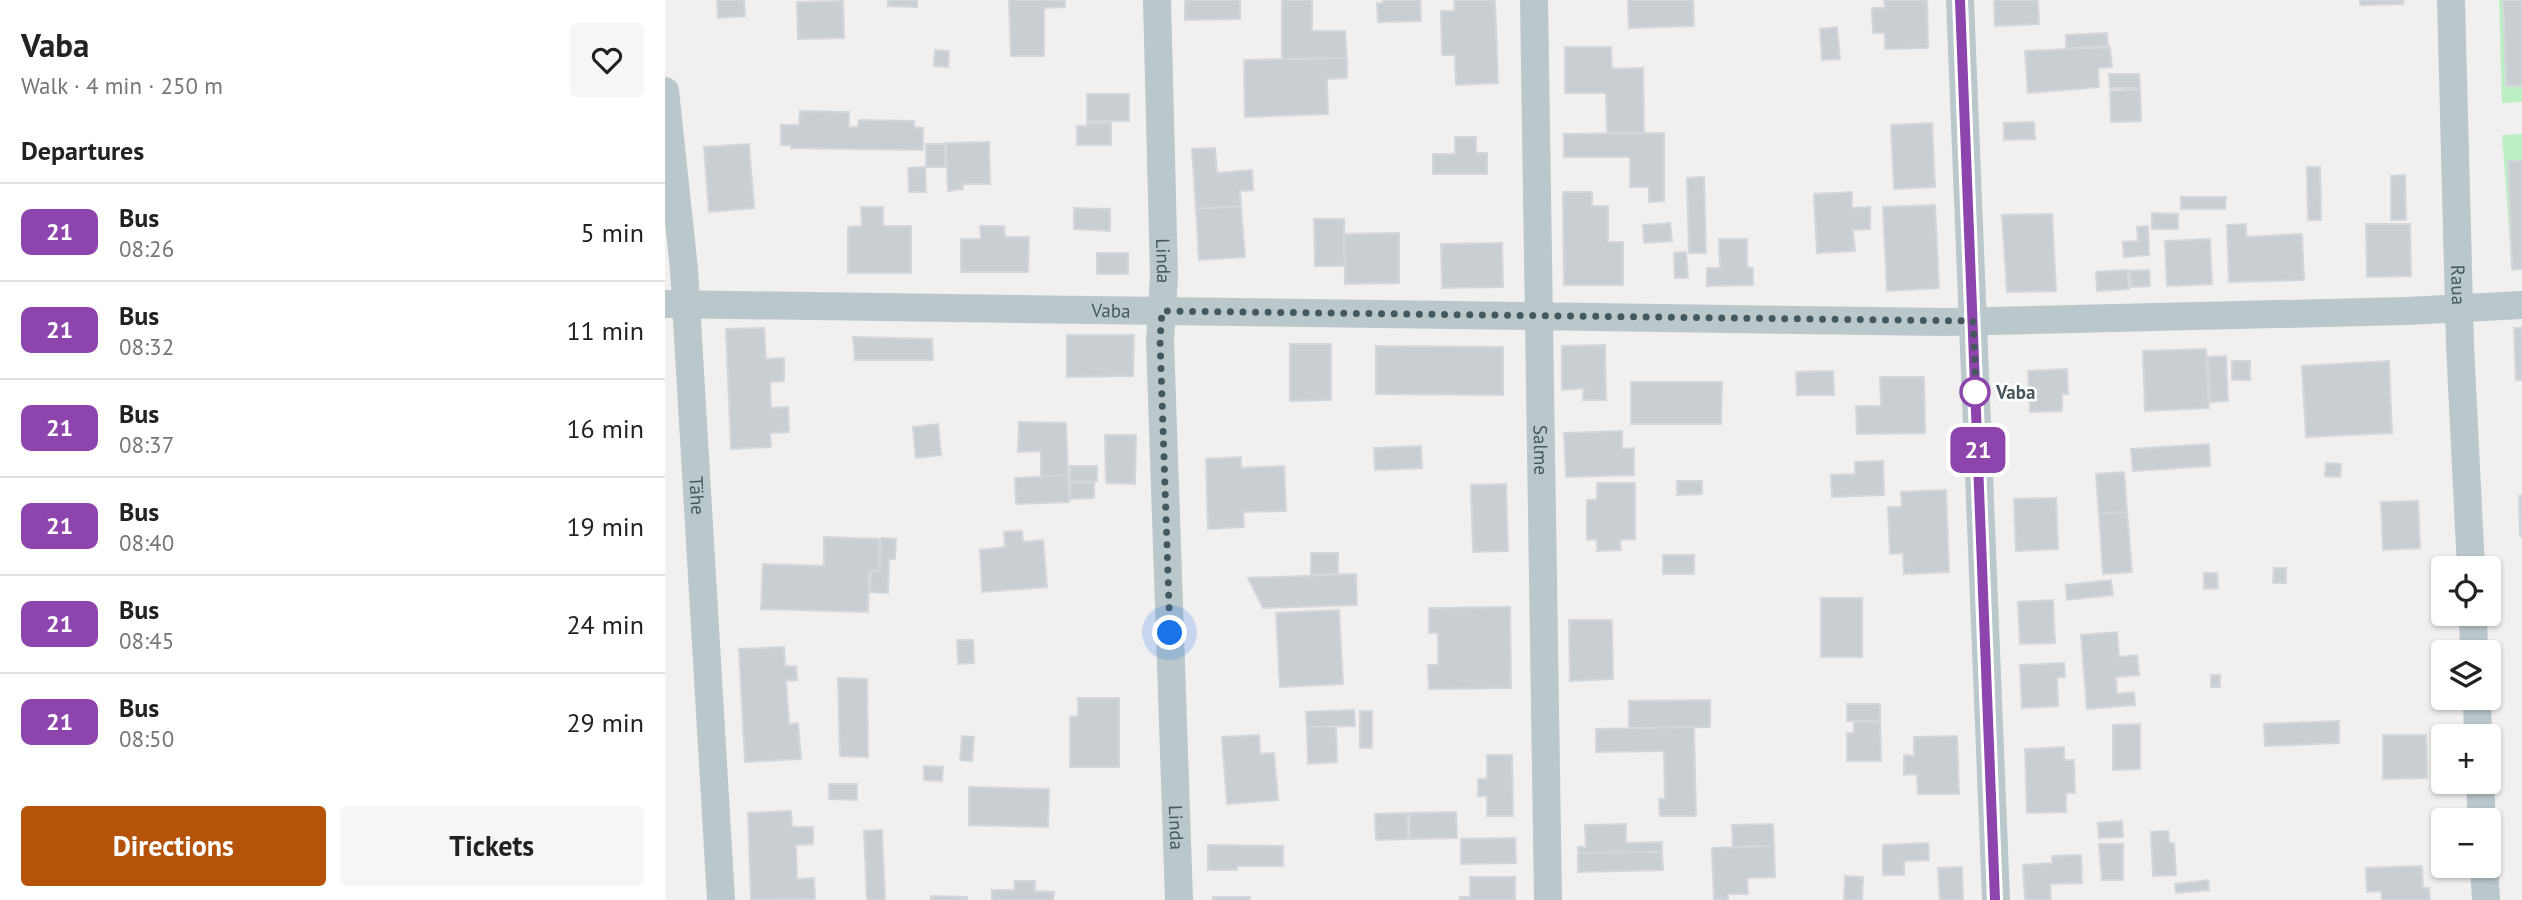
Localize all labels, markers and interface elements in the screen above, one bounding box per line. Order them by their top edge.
text: Vaba [21,23,89,66]
button: heart [570,23,644,97]
text: Walk · 4 min · 250 m [21,71,223,100]
text: Departures [21,134,144,167]
text: Bus [119,201,159,234]
text: 21 [46,216,73,247]
text: 5 min [581,216,644,249]
text: 08:26 [119,234,174,263]
street label: Linda [1151,238,1176,284]
street label: Raua [2446,264,2471,305]
street label: Vaba [1090,298,1131,323]
text: Bus [119,299,159,332]
text: 21 [46,314,73,345]
text: 11 min [566,314,644,347]
text: 08:32 [119,332,174,361]
marker: Vaba [1960,377,1990,407]
place label: Vaba [1995,380,2035,404]
text: Bus [119,397,159,430]
text: 21 [46,412,73,443]
text: 16 min [566,412,644,445]
street label: Salme [1529,425,1553,475]
line badge: 21 [1947,427,2009,473]
text: 08:37 [119,430,174,459]
text: 21 [1964,434,1992,465]
street label: Tähe [684,476,710,516]
text: Bus [119,495,159,528]
text: 21 [46,510,73,541]
text: 19 min [566,510,644,543]
text: 08:40 [119,528,174,557]
map controls [2431,556,2501,878]
button: locate [2431,556,2501,626]
text: Bus [119,593,159,626]
text: 21 [46,608,73,639]
text: 24 min [566,608,644,641]
your location [1152,615,1187,650]
text: 08:45 [119,626,174,655]
button: layers [2431,640,2501,710]
text: Bus [119,691,159,724]
text: 21 [46,706,73,737]
text: 29 min [566,706,644,739]
text: 08:50 [119,724,174,753]
button: + [2431,724,2501,794]
street label: Linda [1164,805,1189,850]
button: Directions [21,806,326,886]
button: Tickets [340,806,644,886]
button: − [2431,808,2501,878]

